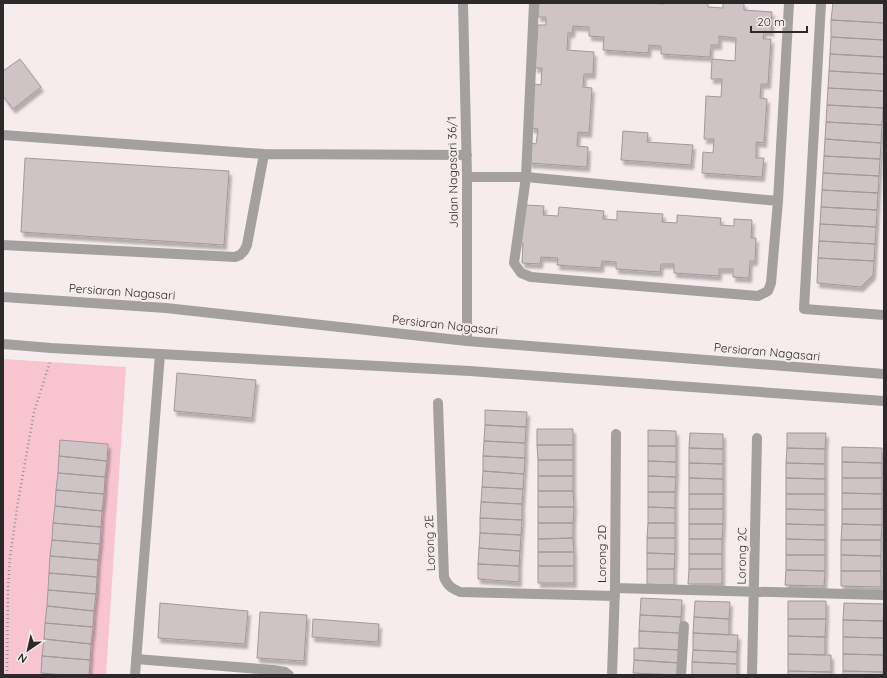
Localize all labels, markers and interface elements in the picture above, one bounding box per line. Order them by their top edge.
scale bar [751,8,807,34]
text: 20 m [757,14,785,29]
street label: Jalan Nagasari 36/1 [444,116,461,228]
street label: Persiaran Nagasari [68,280,176,303]
street label: Persiaran Nagasari [391,311,499,338]
street label: Persiaran Nagasari [713,339,821,364]
street label: Lorong 2E [421,514,438,571]
street label: Lorong 2D [594,525,609,583]
street label: Lorong 2C [734,527,750,585]
north arrow [8,630,48,670]
text: N [15,650,30,666]

